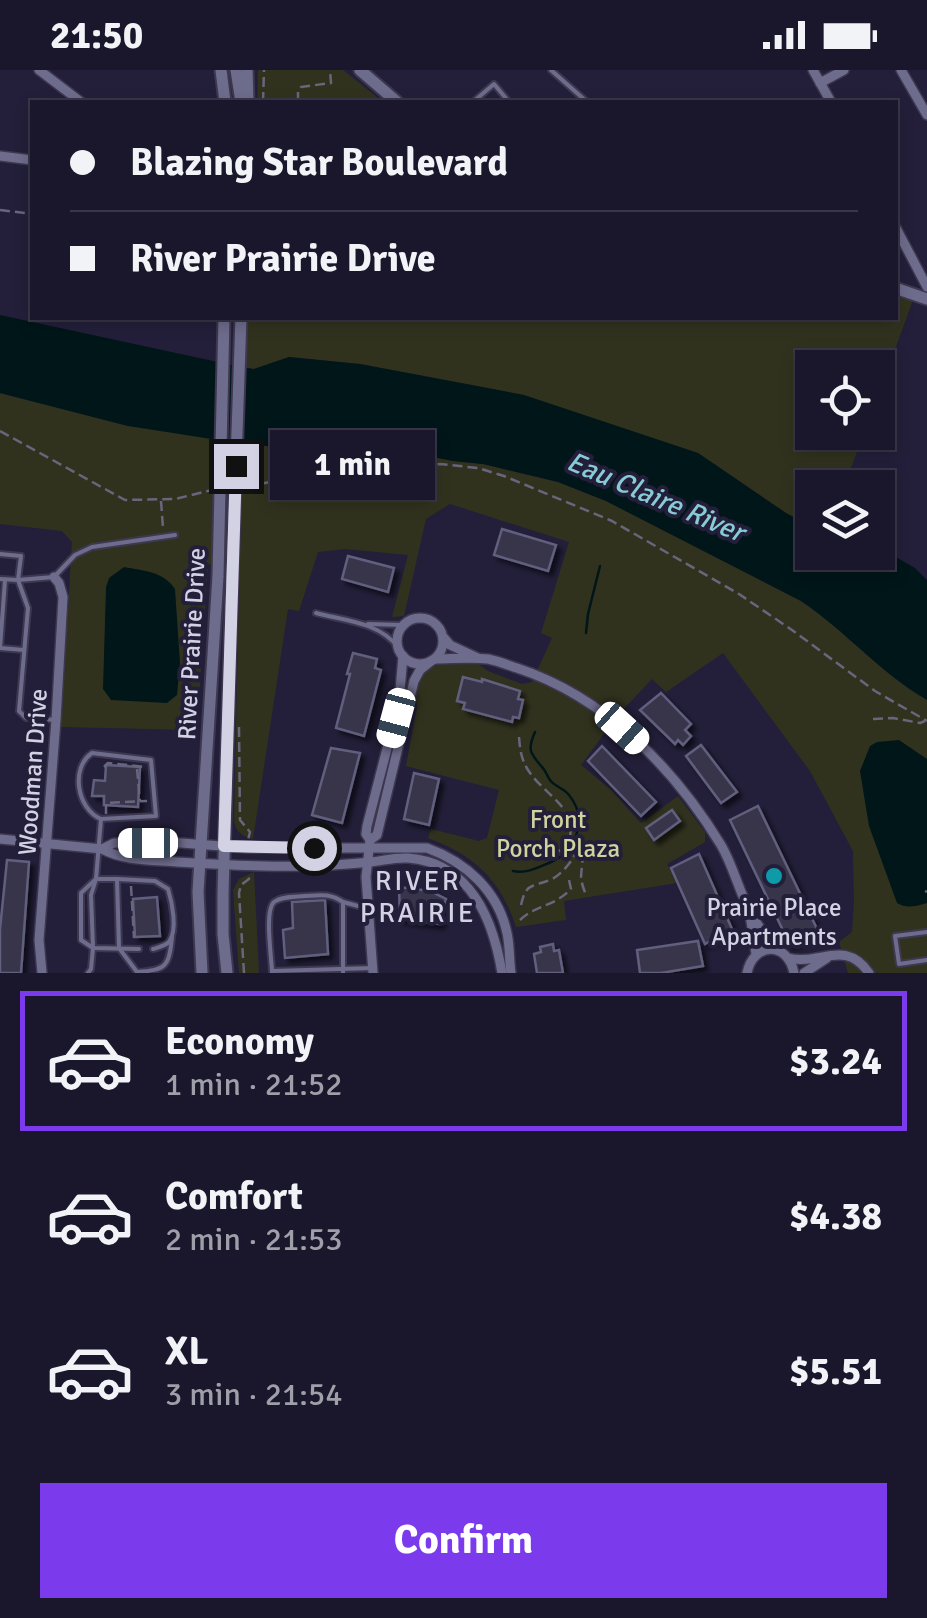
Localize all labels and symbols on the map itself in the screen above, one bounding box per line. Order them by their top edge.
callout: 1 min [271,431,436,501]
route end [214,444,259,489]
water label: Eau Claire River [562,444,753,551]
street label: River Prairie Drive [171,547,212,741]
car [374,685,418,751]
street label: Woodman Drive [11,688,54,856]
car [590,697,654,759]
park label: Front Porch Plaza [496,804,620,864]
route start [292,826,337,871]
car [118,828,178,858]
district label: RIVER PRAIRIE [360,864,476,930]
marker: Prairie Place Apartments [763,865,785,887]
place label: Prairie Place Apartments [706,892,842,952]

